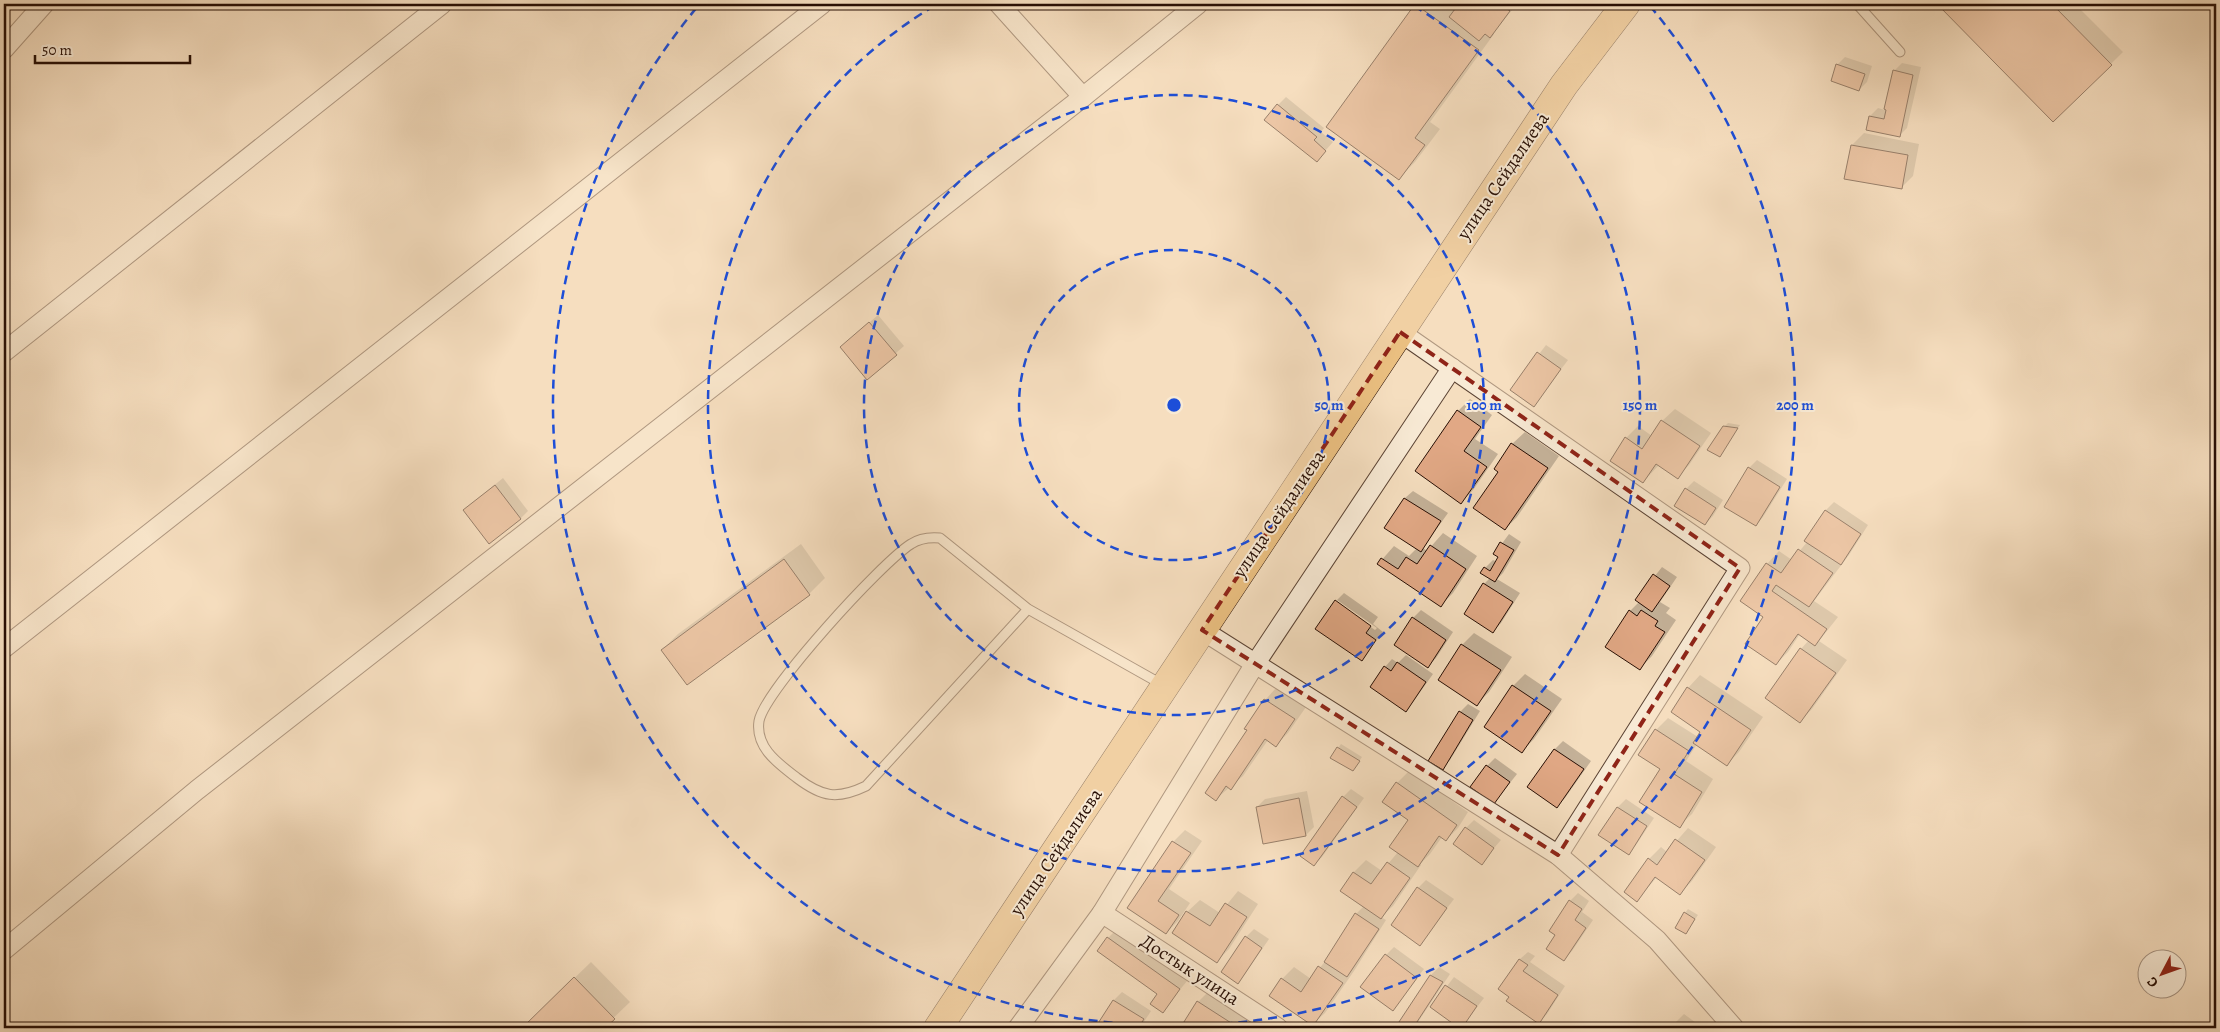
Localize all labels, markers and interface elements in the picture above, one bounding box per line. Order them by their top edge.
scale bar [35,32,190,64]
text: 50 m [42,40,72,60]
street label: улица Сейдалиева [1450,107,1555,246]
text: 50 m [1314,395,1344,415]
text: 100 m [1466,395,1502,415]
text: 150 m [1623,395,1658,415]
text: 200 m [1776,395,1814,415]
centre of rings [1165,396,1183,414]
street label: улица Сейдалиева [1226,445,1331,584]
street label: улица Сейдалиева [1003,783,1108,922]
street label: Достык улица [1135,928,1245,1012]
north arrow [2138,950,2188,1000]
text: С [2142,972,2163,992]

